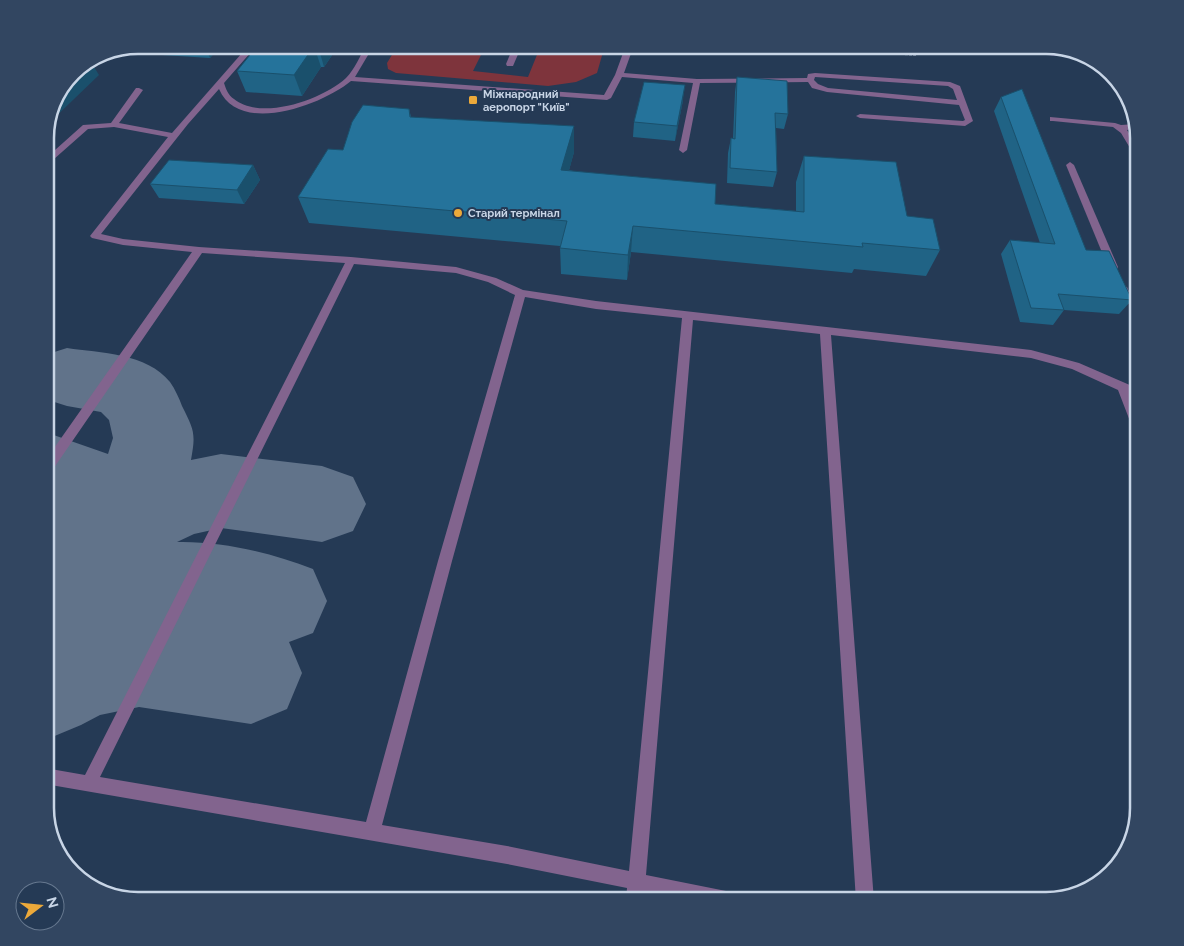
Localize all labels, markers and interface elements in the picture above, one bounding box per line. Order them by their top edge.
place label: Міжнародний аеропорт "Київ" [483,88,570,114]
marker: Міжнародний аеропорт "Київ" [467,94,479,106]
marker: Старий термінал [452,207,464,219]
place label: Старий термінал [468,207,560,220]
north arrow [15,881,65,931]
text: N [43,895,62,910]

